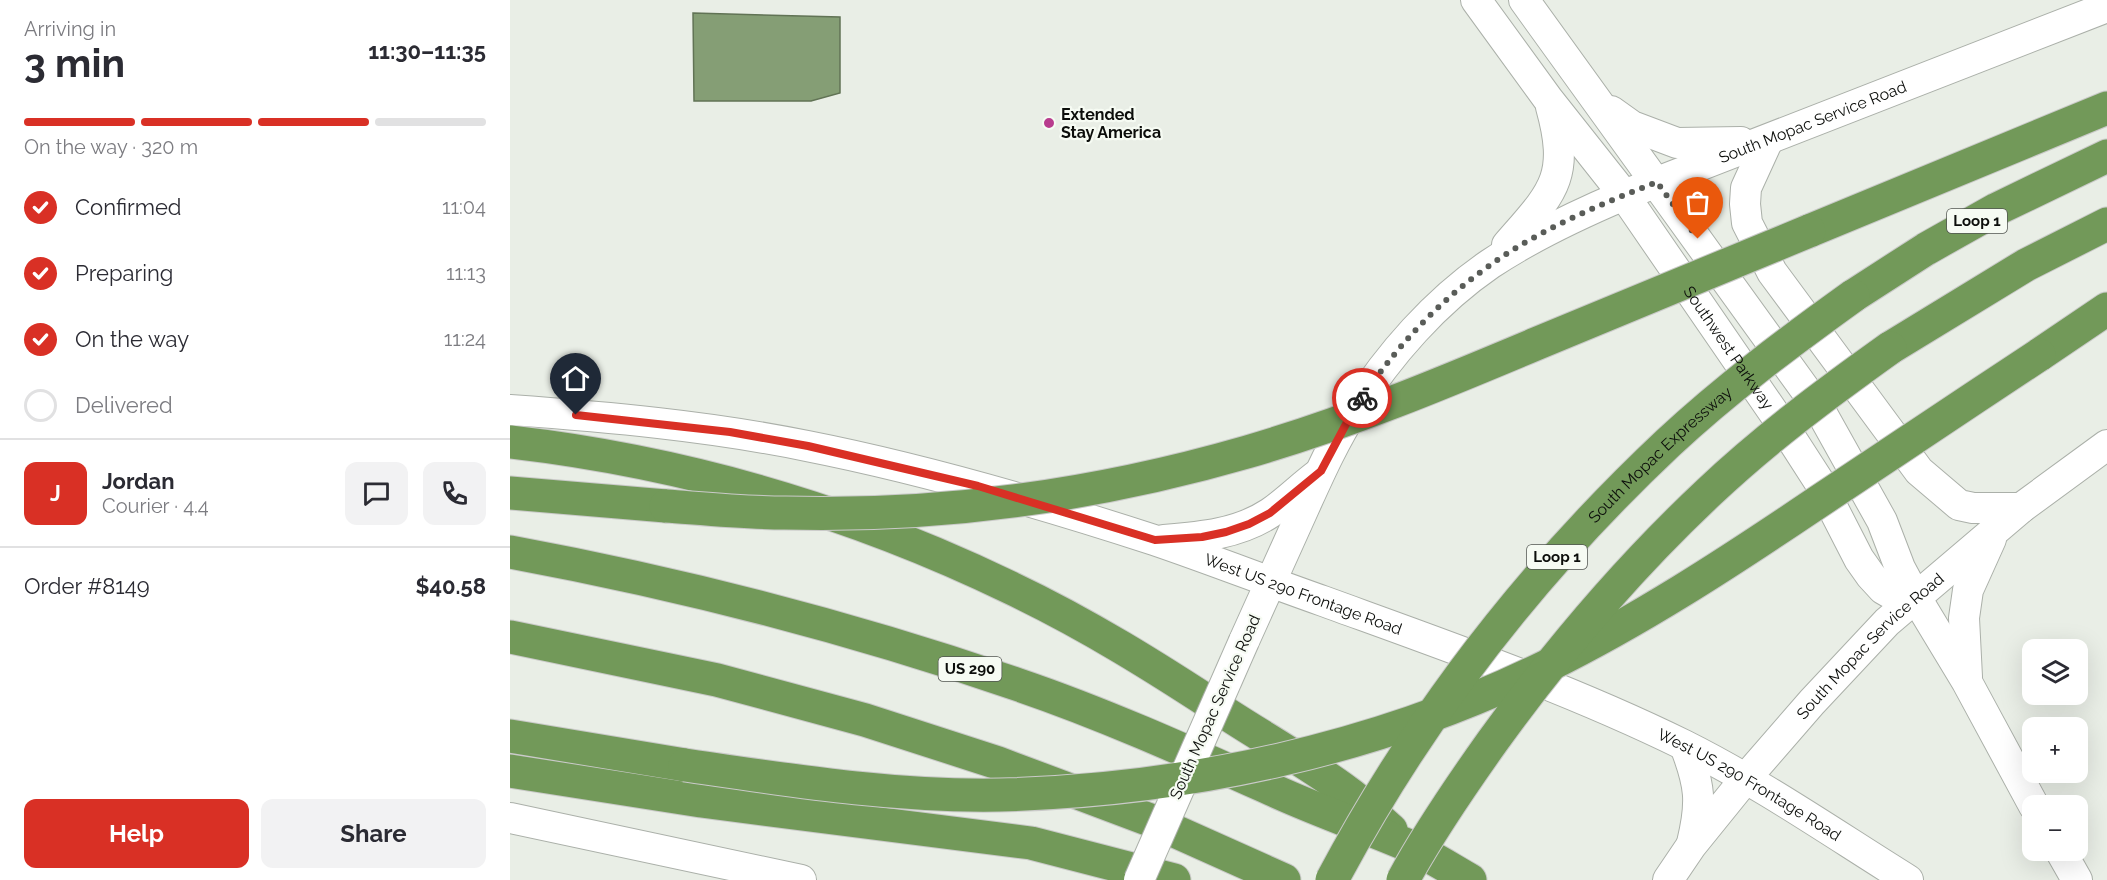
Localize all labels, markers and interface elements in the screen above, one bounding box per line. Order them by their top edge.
text: Arriving in [24,17,116,41]
text: 11:30–11:35 [368,38,486,64]
text: 3 min [24,40,125,86]
street label: South Mopac Service Road [1716,77,1909,167]
place label: Extended Stay America [1061,105,1161,142]
marker: Extended Stay America [1042,116,1056,130]
text: On the way · 320 m [24,135,198,159]
pin [1672,177,1723,239]
icon: bag [1681,186,1714,219]
icon: check [24,191,57,224]
text: Confirmed [75,194,182,220]
text: 11:04 [442,195,486,219]
road number: Loop 1 [1947,209,2007,233]
icon: check [24,257,57,290]
text: Preparing [75,260,173,286]
text: 11:13 [446,261,486,285]
street label: Southwest Parkway [1680,282,1778,413]
icon: check [24,323,57,356]
text: On the way [75,326,189,352]
text: 11:24 [444,327,486,351]
pin [550,353,601,415]
icon: home [559,362,592,395]
courier [1332,368,1392,428]
icon: bike [1346,382,1379,415]
street label: South Mopac Expressway [1584,382,1736,526]
text: Delivered [75,392,173,418]
button: chat [345,462,408,525]
button: phone [423,462,486,525]
text: Jordan [102,468,174,494]
text: J [50,480,61,506]
text: Courier · 4.4 [102,494,209,518]
road number: Loop 1 [1527,545,1587,569]
street label: West US 290 Frontage Road [1202,549,1405,638]
street label: South Mopac Service Road [1792,569,1947,723]
text: Order #8149 [24,573,150,599]
text: $40.58 [416,573,486,599]
street label: South Mopac Service Road [1166,612,1264,802]
map controls [2022,639,2088,861]
button: layers [2022,639,2088,705]
road number: US 290 [938,657,1002,681]
button: + [2022,717,2088,783]
street label: West US 290 Frontage Road [1655,724,1845,845]
button: − [2022,795,2088,861]
button: Help [24,799,249,868]
button: Share [261,799,486,868]

